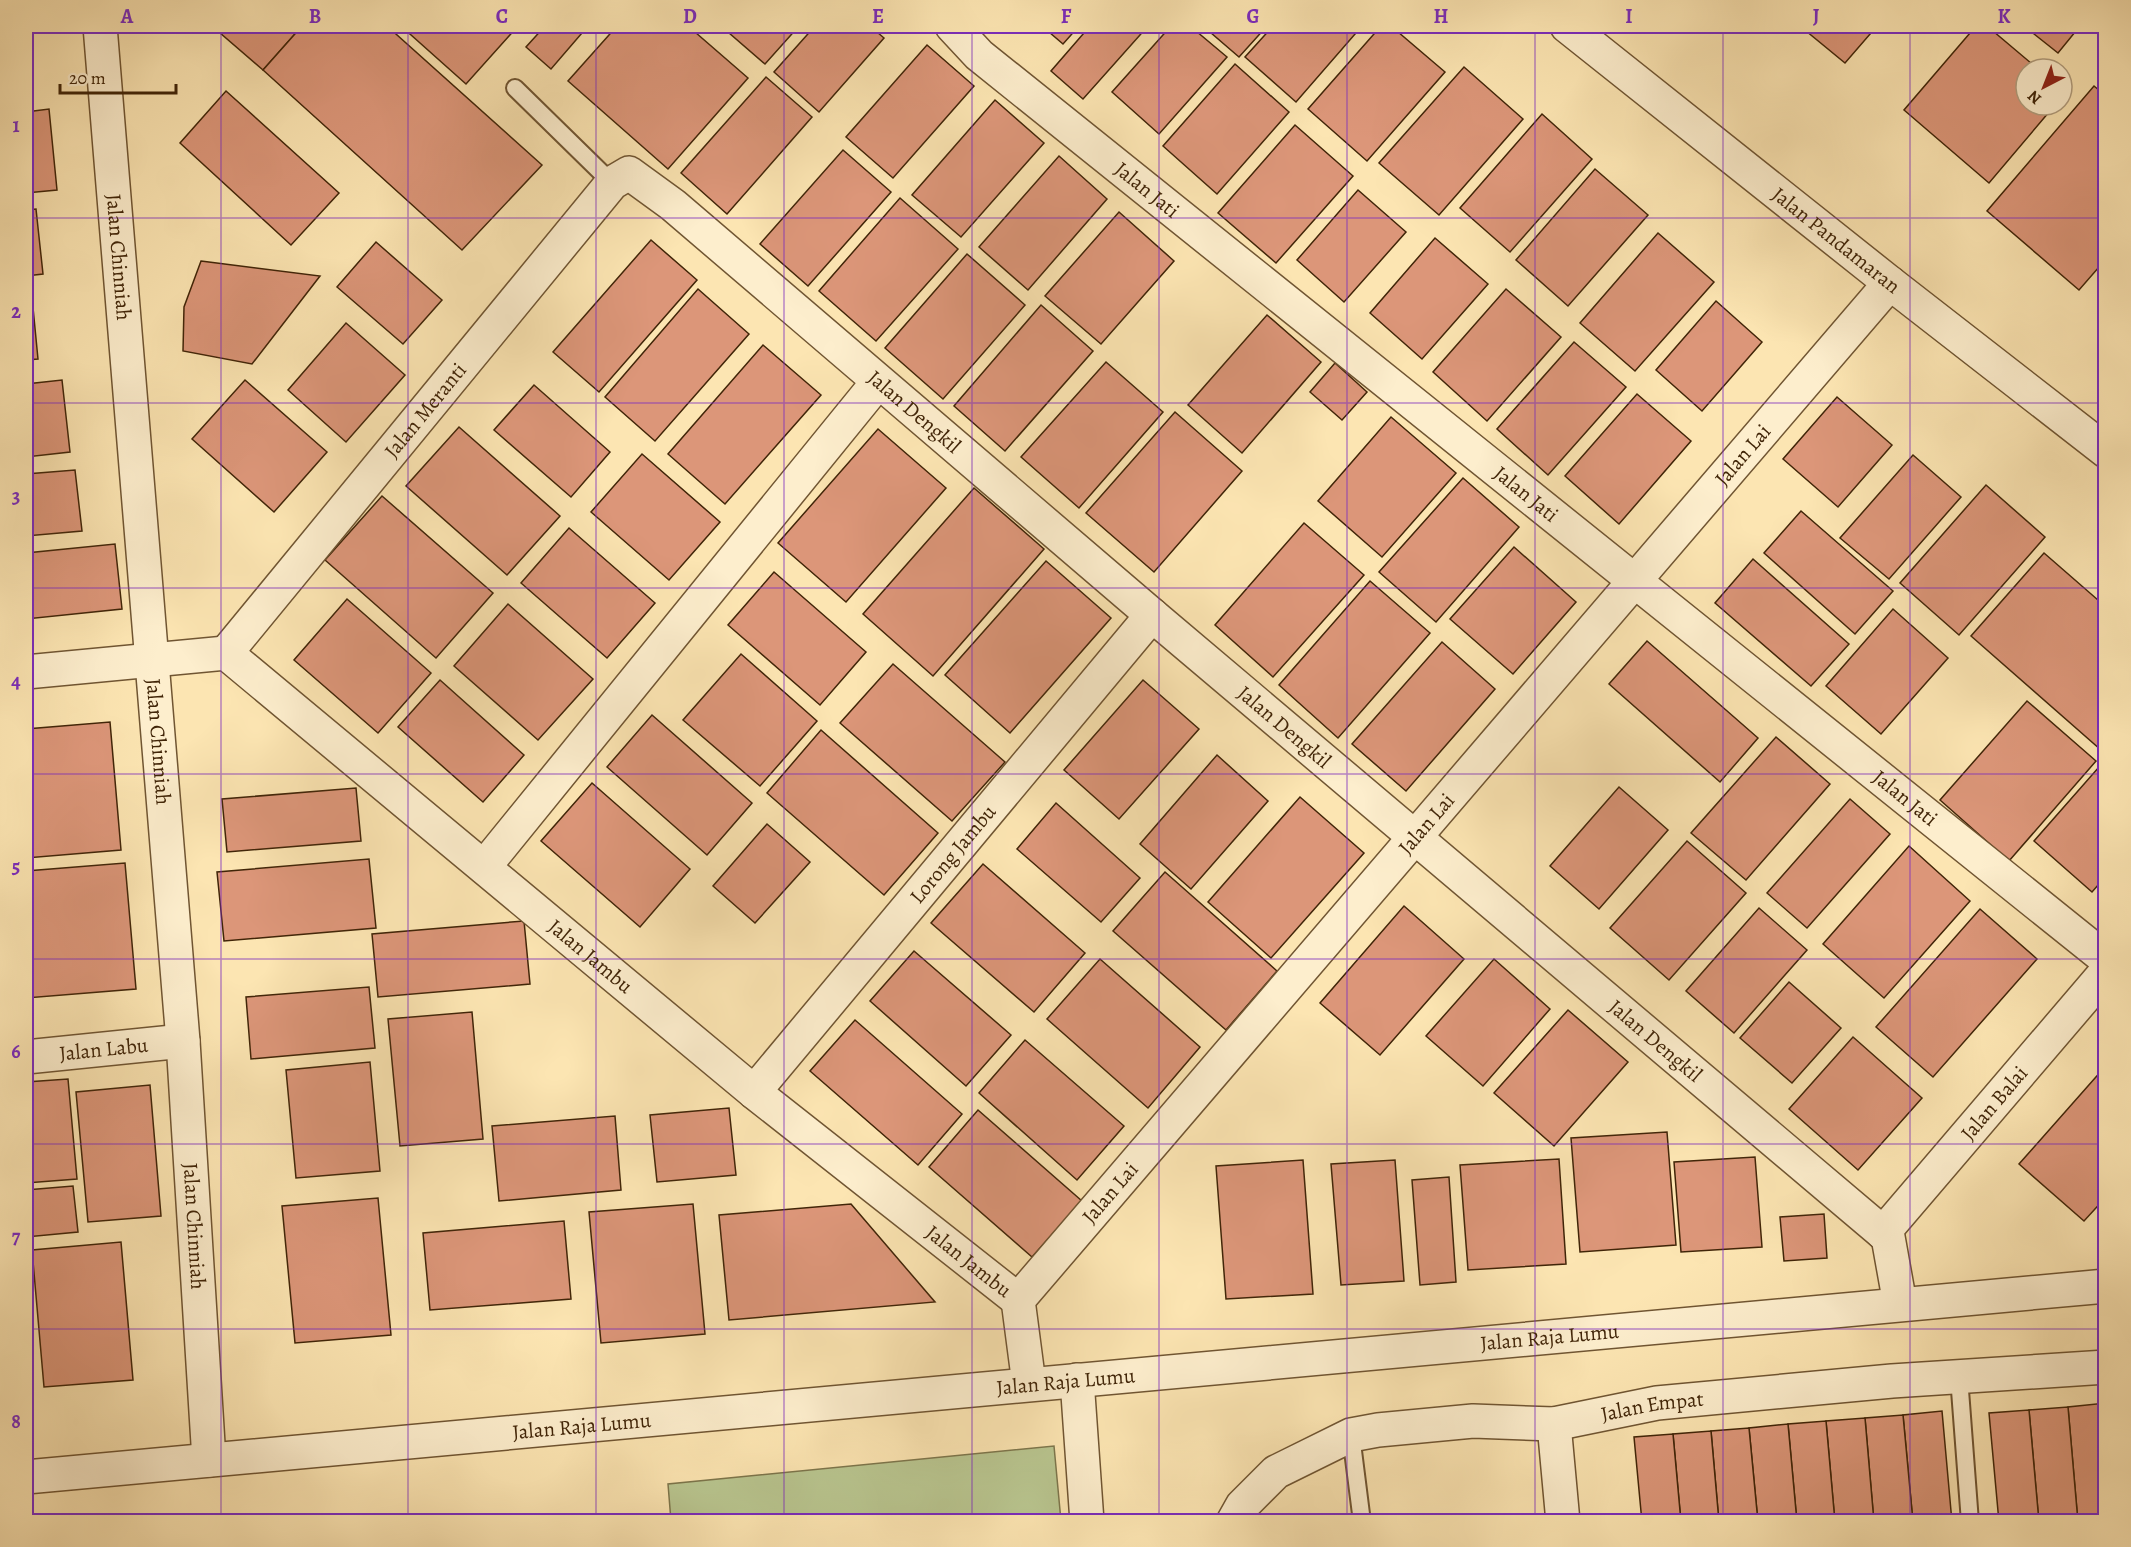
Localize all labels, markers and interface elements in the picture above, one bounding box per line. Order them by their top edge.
text: A [120,3,134,30]
text: B [309,3,321,30]
text: C [496,3,508,30]
text: D [683,3,697,30]
text: E [872,3,884,30]
text: F [1061,3,1072,30]
text: G [1246,3,1260,30]
text: H [1434,3,1449,30]
text: I [1625,3,1633,30]
text: J [1813,3,1820,30]
text: K [1997,3,2011,30]
scale bar [60,57,176,95]
north arrow [2014,57,2074,117]
text: 20 m [69,66,106,90]
text: N [2023,85,2046,109]
text: 1 [12,112,20,139]
street label: Jalan Jati [1109,155,1185,224]
street label: Jalan Pandamaran [1766,180,1906,300]
street label: Jalan Chinniah [100,193,138,322]
text: 2 [11,298,21,325]
street label: Jalan Meranti [378,357,473,464]
street label: Jalan Dengkil [862,364,967,459]
street label: Jalan Lai [1708,418,1777,492]
street label: Jalan Jati [1488,459,1564,528]
text: 3 [12,483,20,510]
text: 4 [11,668,21,695]
street label: Jalan Chinniah [139,677,178,806]
street label: Jalan Dengkil [1232,679,1337,774]
street label: Jalan Jati [1867,763,1944,833]
street label: Jalan Lai [1392,787,1461,861]
street label: Lorong Jambu [903,798,1003,909]
text: 5 [12,853,20,880]
street label: Jalan Jambu [542,913,639,1000]
street label: Jalan Dengkil [1603,993,1708,1088]
street label: Jalan Labu [58,1031,150,1068]
text: 6 [11,1038,21,1065]
street label: Jalan Balai [1954,1060,2034,1146]
street label: Jalan Lai [1076,1156,1144,1230]
street label: Jalan Chinniah [177,1162,212,1290]
street label: Jalan Jambu [920,1219,1018,1304]
text: 7 [12,1223,21,1250]
street label: Jalan Raja Lumu [1479,1317,1621,1357]
street label: Jalan Raja Lumu [995,1361,1137,1402]
street label: Jalan Empat [1598,1385,1705,1428]
street label: Jalan Raja Lumu [511,1406,653,1446]
text: 8 [11,1408,21,1435]

